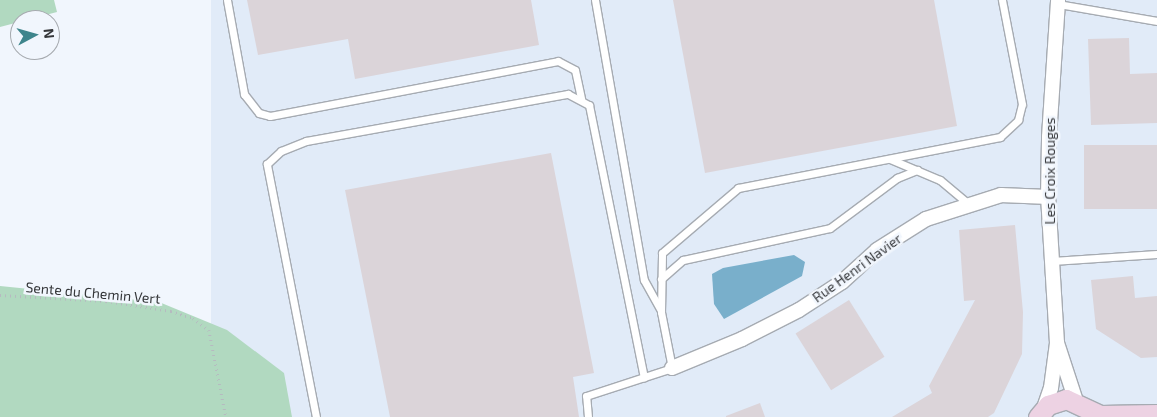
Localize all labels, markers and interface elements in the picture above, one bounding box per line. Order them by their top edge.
north arrow [10,10,60,60]
text: N [40,28,58,39]
street label: Les Croix Rouges [1042,117,1058,225]
street label: Rue Henri Navier [809,230,905,306]
street label: Sente du Chemin Vert [25,279,161,307]

